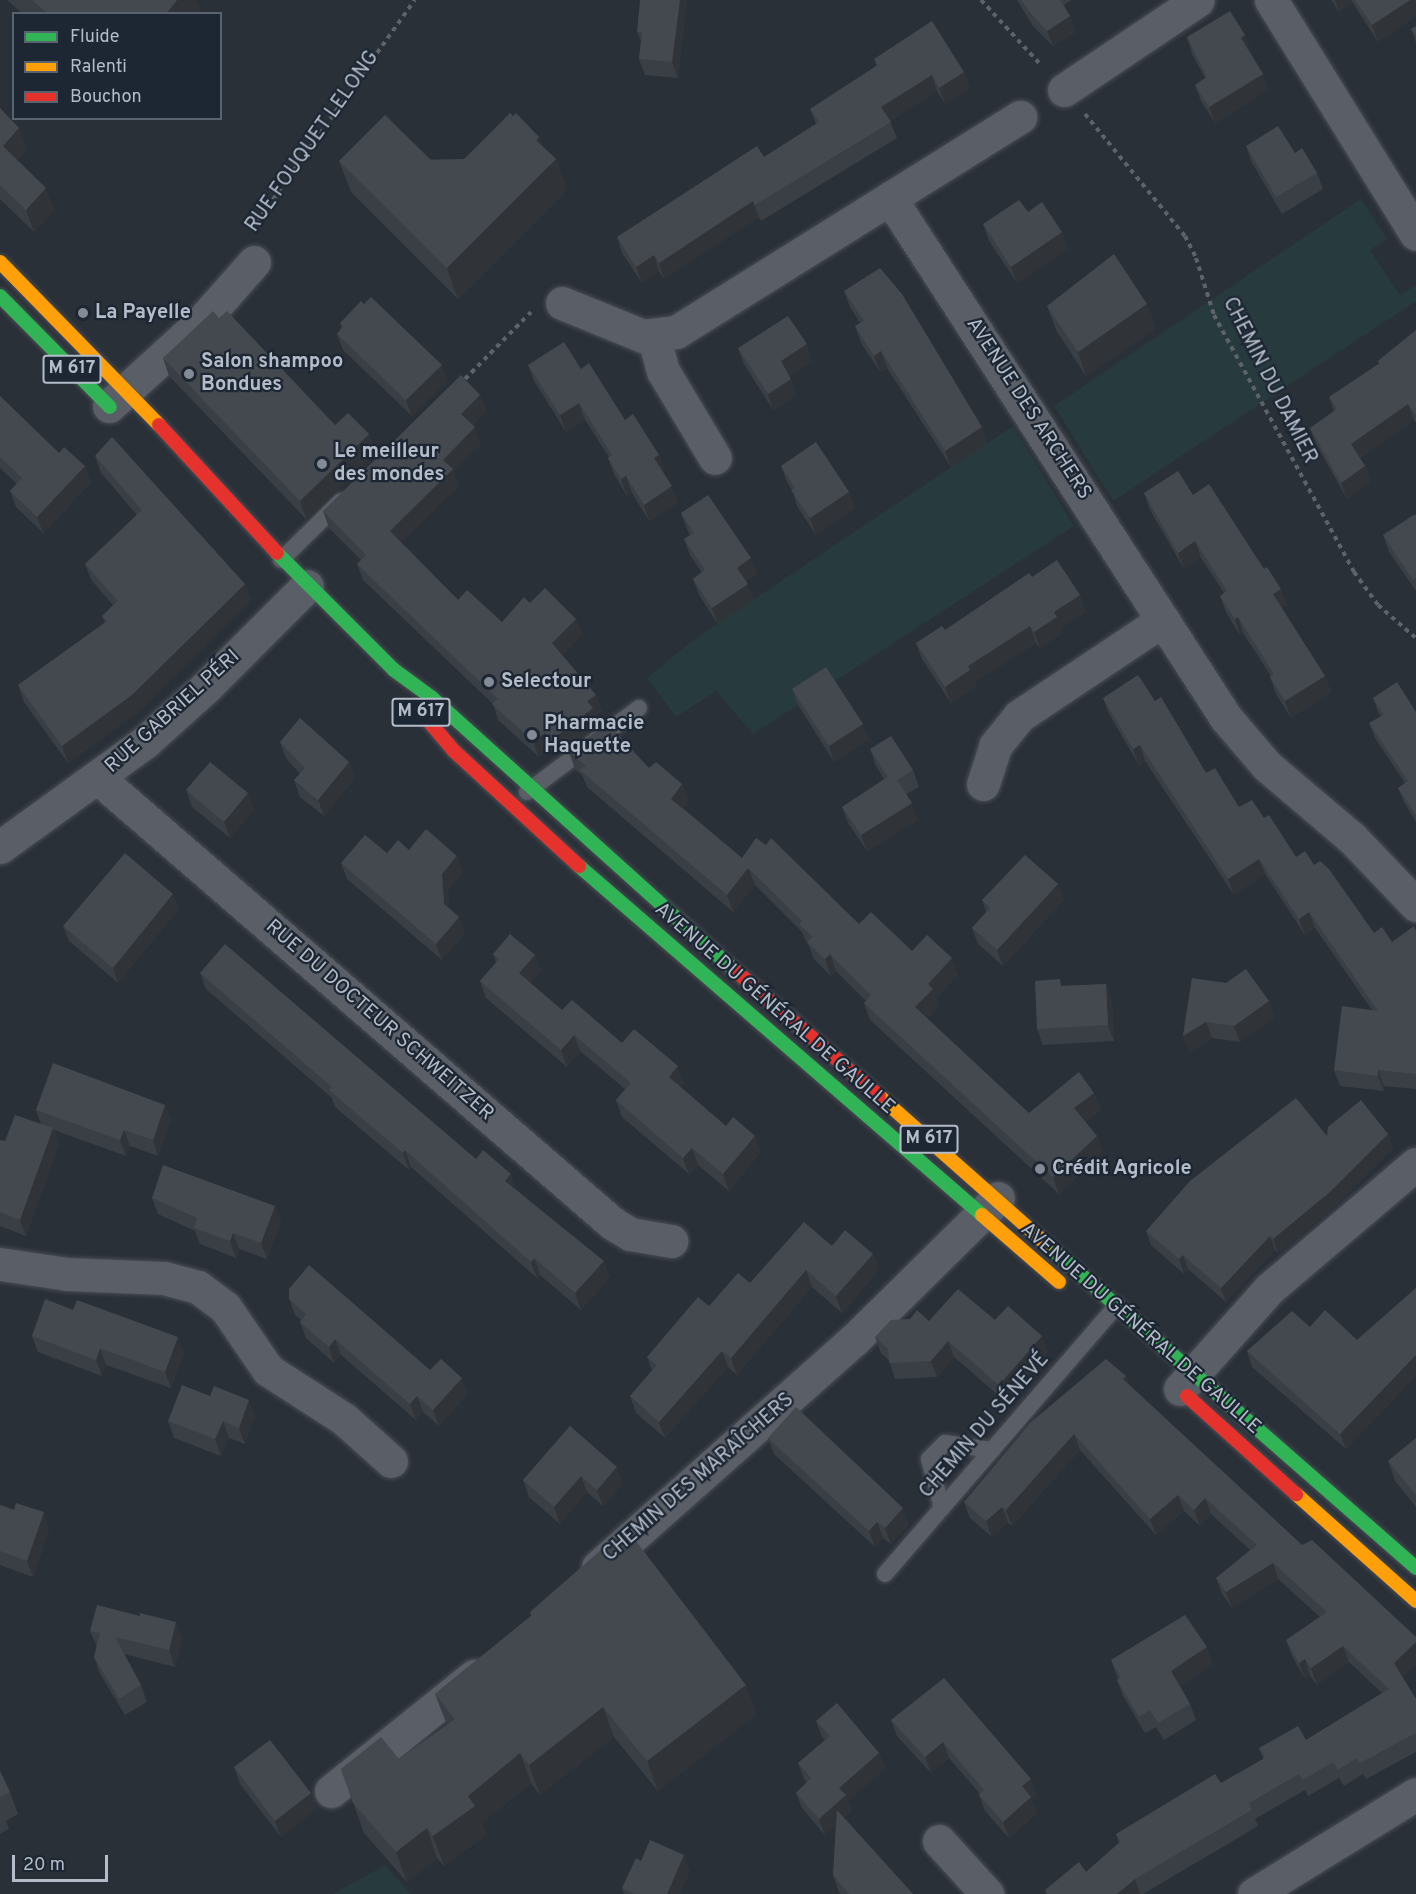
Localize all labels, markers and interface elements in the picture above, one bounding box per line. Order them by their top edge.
legend [12,12,222,120]
text: Fluide [70,26,119,49]
street label: RUE FOUQUET LELONG [241,46,385,238]
text: Ralenti [70,56,127,79]
text: Bouchon [70,86,142,109]
street label: CHEMIN DU DAMIER [1217,294,1321,468]
place label: La Payelle [95,301,191,325]
marker: La Payelle [76,306,90,320]
street label: AVENUE DES ARCHERS [960,313,1096,505]
place label: Salon shampoo Bondues [201,350,343,397]
road number: M 617 [42,354,102,384]
marker: Salon shampoo Bondues [182,367,196,381]
place label: Le meilleur des mondes [334,440,444,487]
marker: Le meilleur des mondes [315,457,329,471]
street label: RUE GABRIEL PÉRI [101,645,245,779]
place label: Selectour [501,670,591,694]
marker: Selectour [482,675,496,689]
road number: M 617 [391,697,451,727]
place label: Pharmacie Haquette [544,712,644,759]
marker: Pharmacie Haquette [525,728,539,742]
street label: AVENUE DU GÉNÉRAL DE GAULLE [649,898,899,1120]
street label: RUE DU DOCTEUR SCHWEITZER [260,915,498,1127]
road number: M 617 [899,1124,959,1154]
place label: Crédit Agricole [1052,1157,1192,1181]
marker: Crédit Agricole [1033,1162,1047,1176]
street label: AVENUE DU GÉNÉRAL DE GAULLE [1015,1218,1265,1440]
street label: CHEMIN DU SÉNEVÉ [915,1348,1055,1504]
street label: CHEMIN DES MARAÎCHERS [599,1389,799,1567]
scale bar [15,1843,111,1881]
text: 20 m [23,1854,65,1877]

